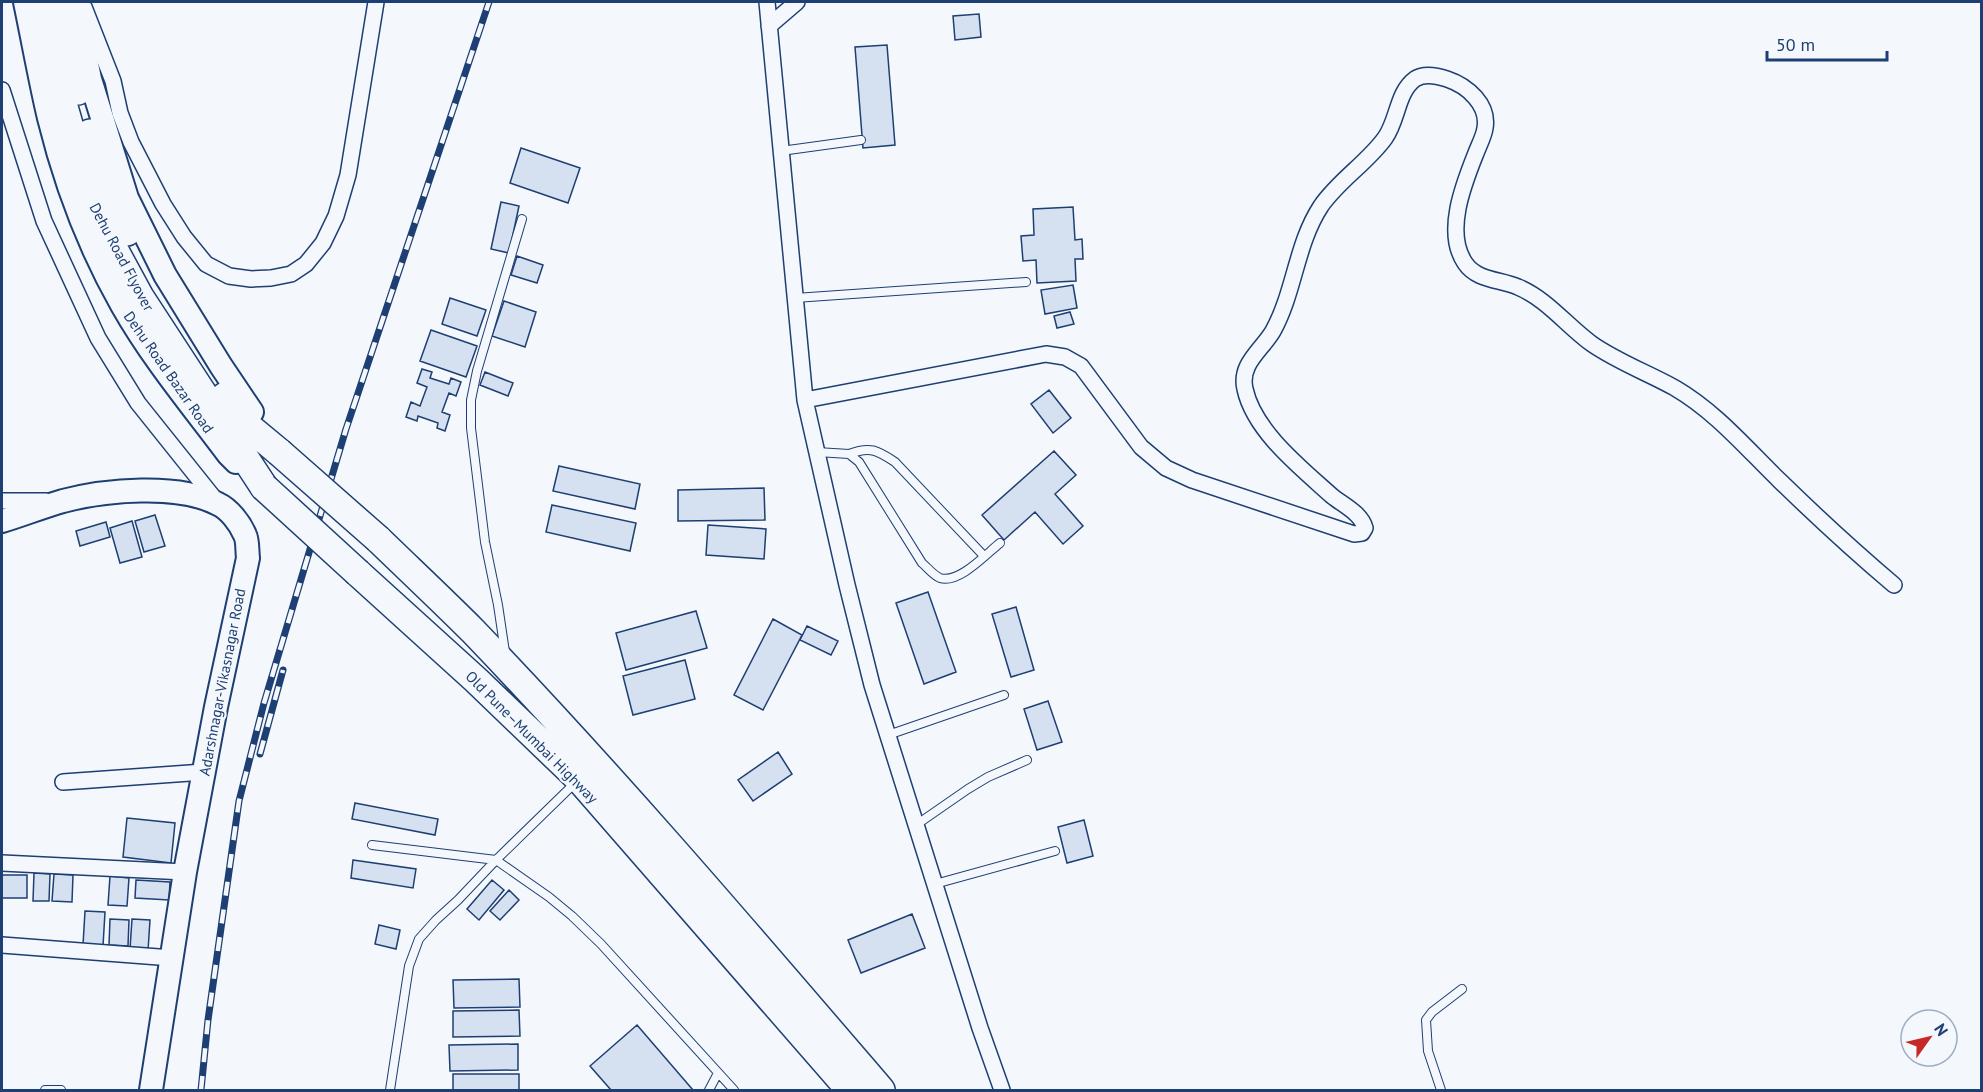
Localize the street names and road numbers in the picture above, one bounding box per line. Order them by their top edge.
street label: Dehu Road Flyover [85,200,159,314]
street label: Dehu Road Bazar Road [120,307,218,437]
street label: Adarshnagar-Vikasnagar Road [194,587,250,777]
street label: Old Pune–Mumbai Highway [462,667,602,807]

